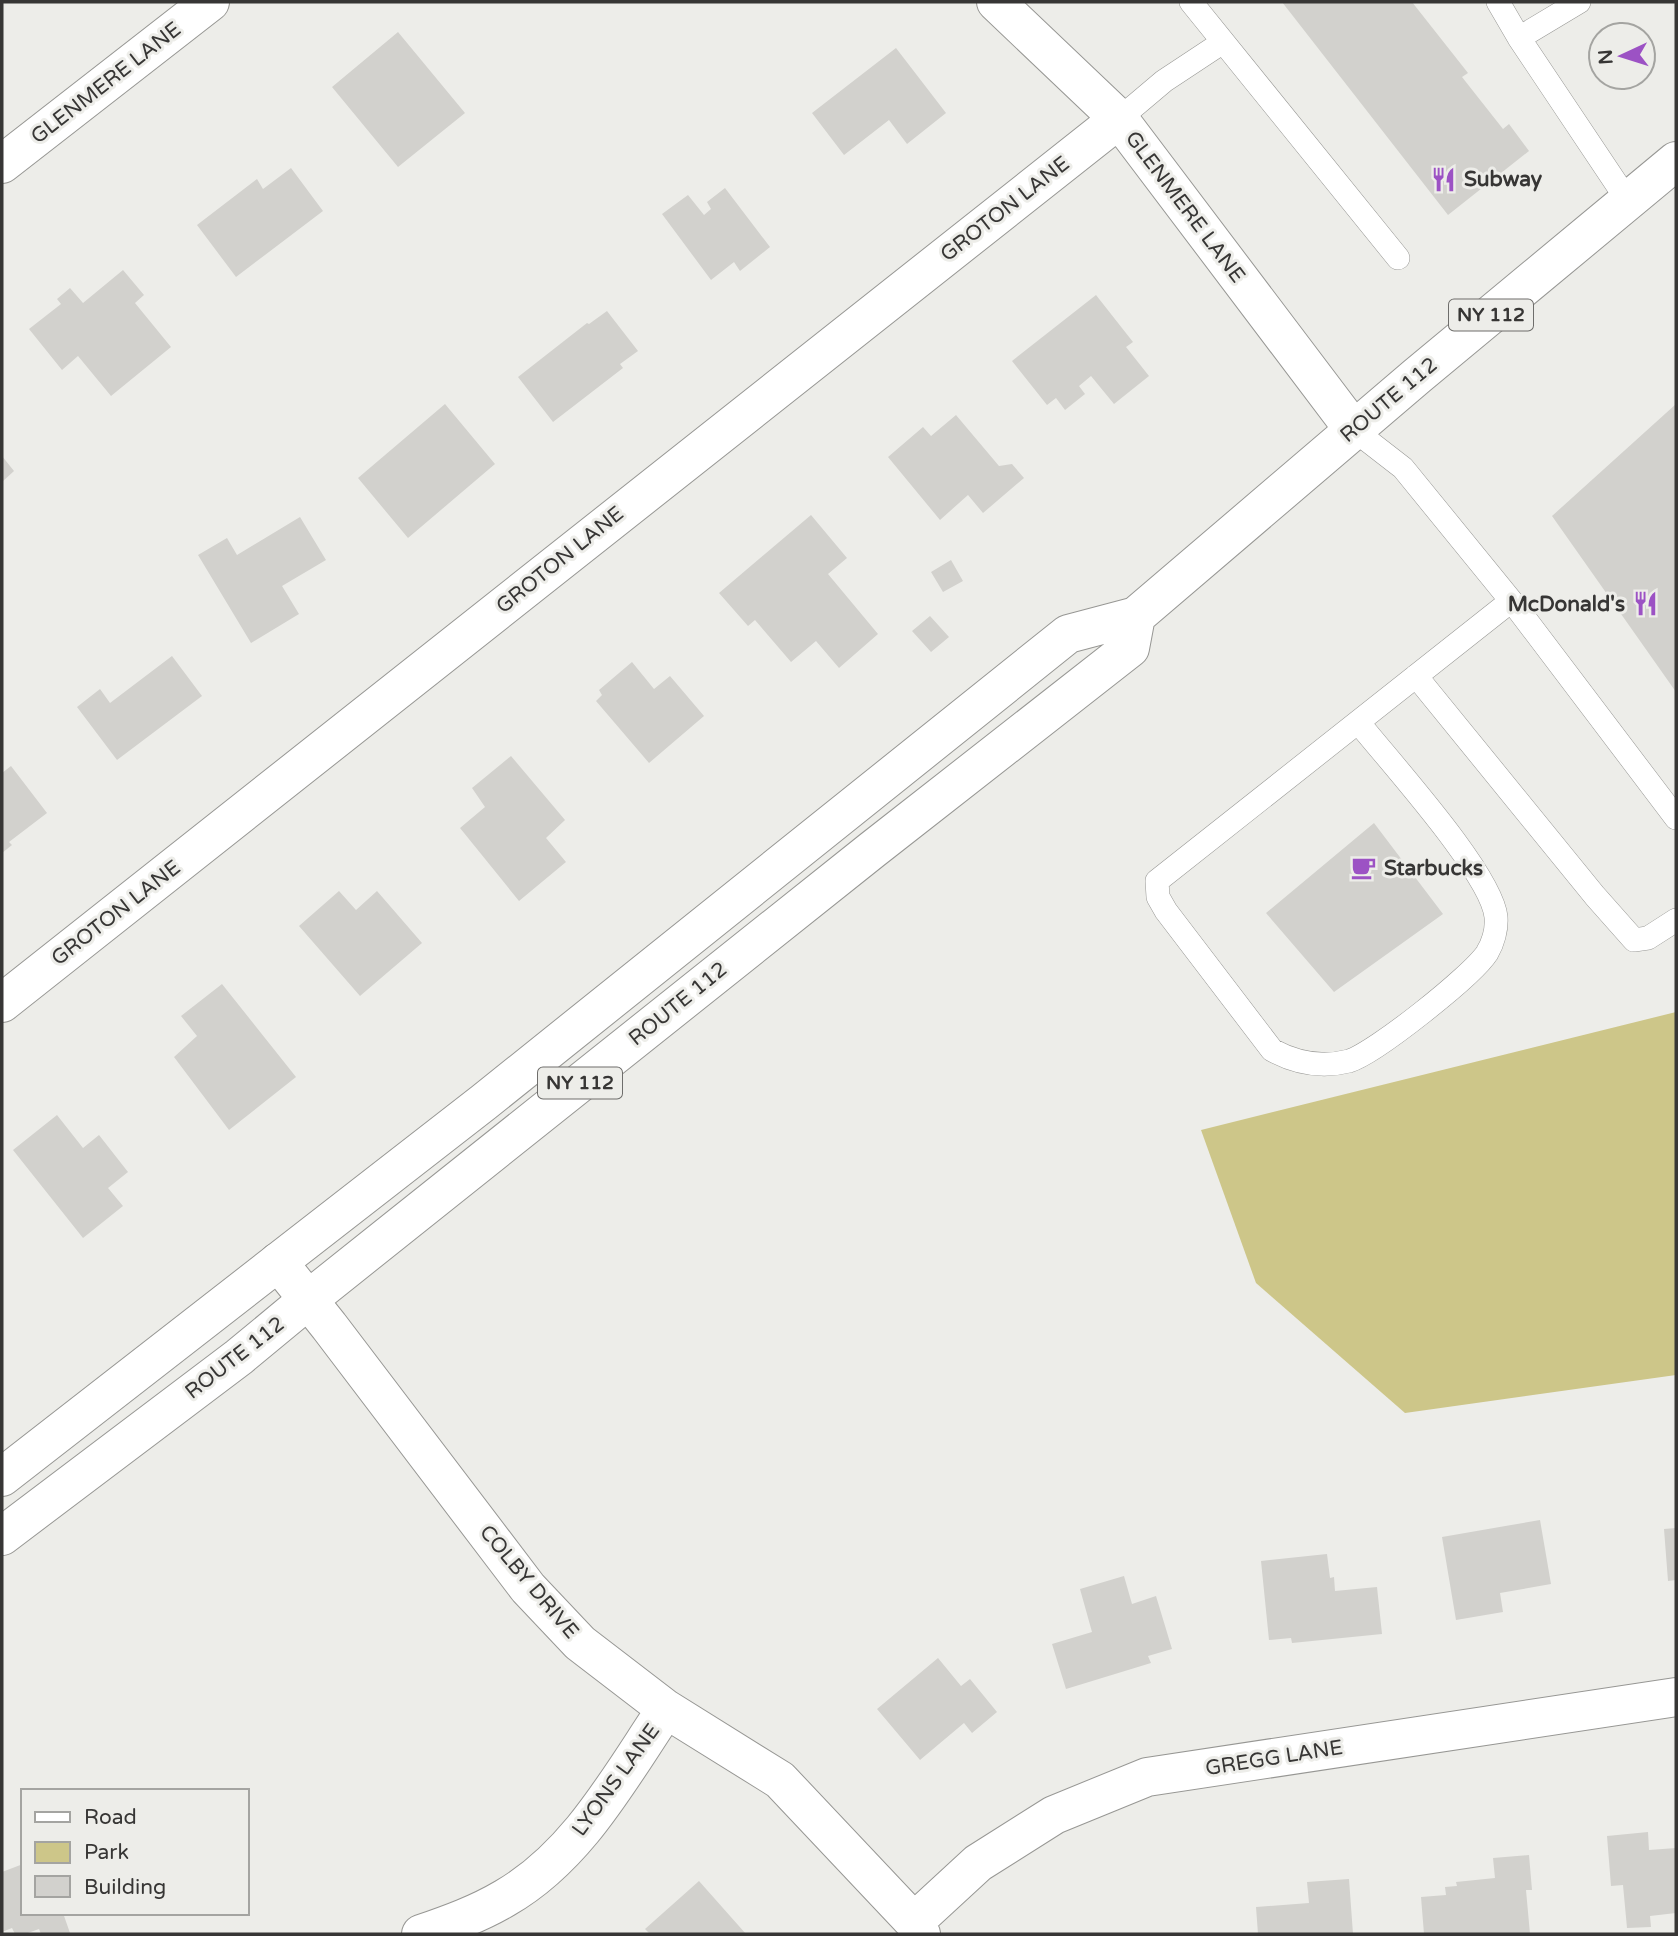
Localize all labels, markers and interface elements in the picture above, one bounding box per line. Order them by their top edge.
street label: GLENMERE LANE [26,17,186,149]
north arrow [1587,21,1657,91]
text: N [1595,49,1618,65]
street label: GLENMERE LANE [1120,126,1250,288]
street label: GROTON LANE [936,151,1074,267]
restaurant icon: Subway [1430,165,1458,193]
place label: Subway [1464,167,1543,192]
road number: NY 112 [1449,300,1533,330]
street label: ROUTE 112 [1335,352,1443,448]
street label: GROTON LANE [491,501,629,619]
restaurant icon: McDonald's [1631,590,1659,618]
place label: McDonald's [1508,592,1625,617]
cafe icon: Starbucks [1350,854,1378,882]
street label: GROTON LANE [47,855,185,971]
place label: Starbucks [1384,856,1483,881]
street label: ROUTE 112 [624,957,732,1051]
road number: NY 112 [538,1068,622,1098]
street label: ROUTE 112 [180,1311,290,1405]
street label: COLBY DRIVE [474,1520,584,1644]
street label: LYONS LANE [567,1719,665,1841]
street label: GREGG LANE [1203,1735,1345,1781]
legend [21,1789,248,1915]
text: Road [84,1805,137,1830]
text: Park [84,1840,129,1865]
text: Building [84,1875,166,1900]

